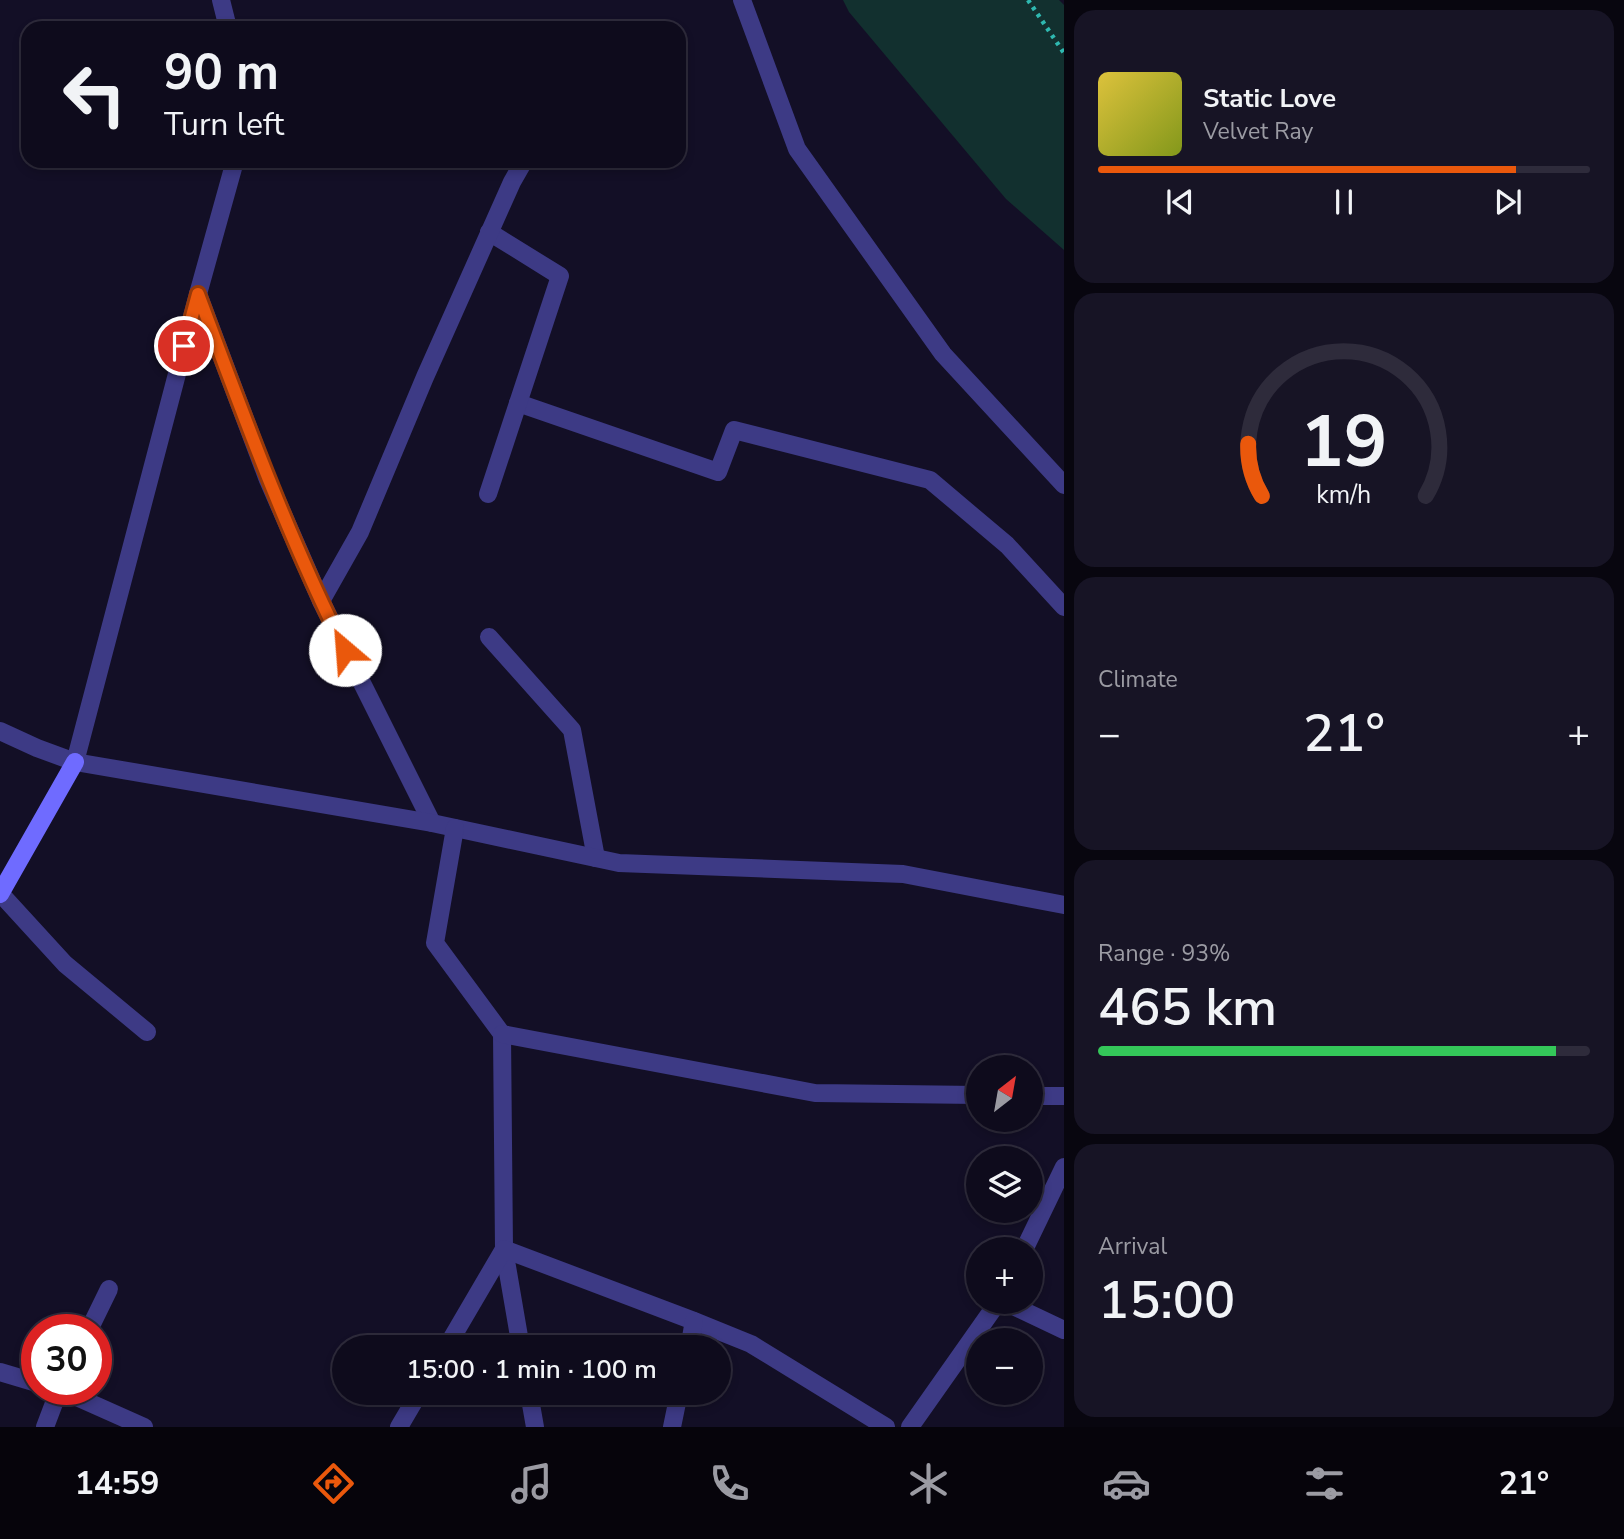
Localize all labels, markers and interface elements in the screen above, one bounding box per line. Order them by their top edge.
text: 90 m [164,39,279,106]
icon: left [49,49,140,140]
text: Static Love [1203,81,1336,116]
text: Turn left [164,103,284,146]
text: Velvet Ray [1203,116,1313,147]
icon: previous [1161,183,1199,221]
icon: pause [1325,183,1363,221]
icon: next [1489,183,1527,221]
pin [154,316,214,376]
icon: arrive [165,327,203,365]
text: 19 [1300,393,1388,493]
text: km/h [1316,478,1372,512]
position arrow [308,613,382,687]
text: Climate [1098,664,1178,695]
text: 21° [1303,698,1385,769]
text: − [1098,709,1121,760]
text: + [1567,709,1590,760]
text: Range · 93% [1098,938,1230,969]
text: 465 km [1098,972,1277,1043]
north arrow [966,1055,1043,1132]
map controls [966,1055,1043,1405]
button: layers [966,1146,1043,1223]
text: Arrival [1098,1231,1167,1262]
button: + [966,1237,1043,1314]
text: 15:00 [1098,1265,1235,1336]
speed limit sign: 30 [21,1314,112,1405]
button: − [966,1328,1043,1405]
text: 15:00 · 1 min · 100 m [406,1352,657,1387]
icon: directions [309,1459,358,1508]
icon: music [507,1459,556,1508]
icon: phone [705,1459,754,1508]
icon: climate [904,1459,953,1508]
icon: car [1102,1459,1151,1508]
icon: filters [1300,1459,1349,1508]
text: 14:59 [75,1462,159,1505]
text: 21° [1499,1462,1549,1505]

